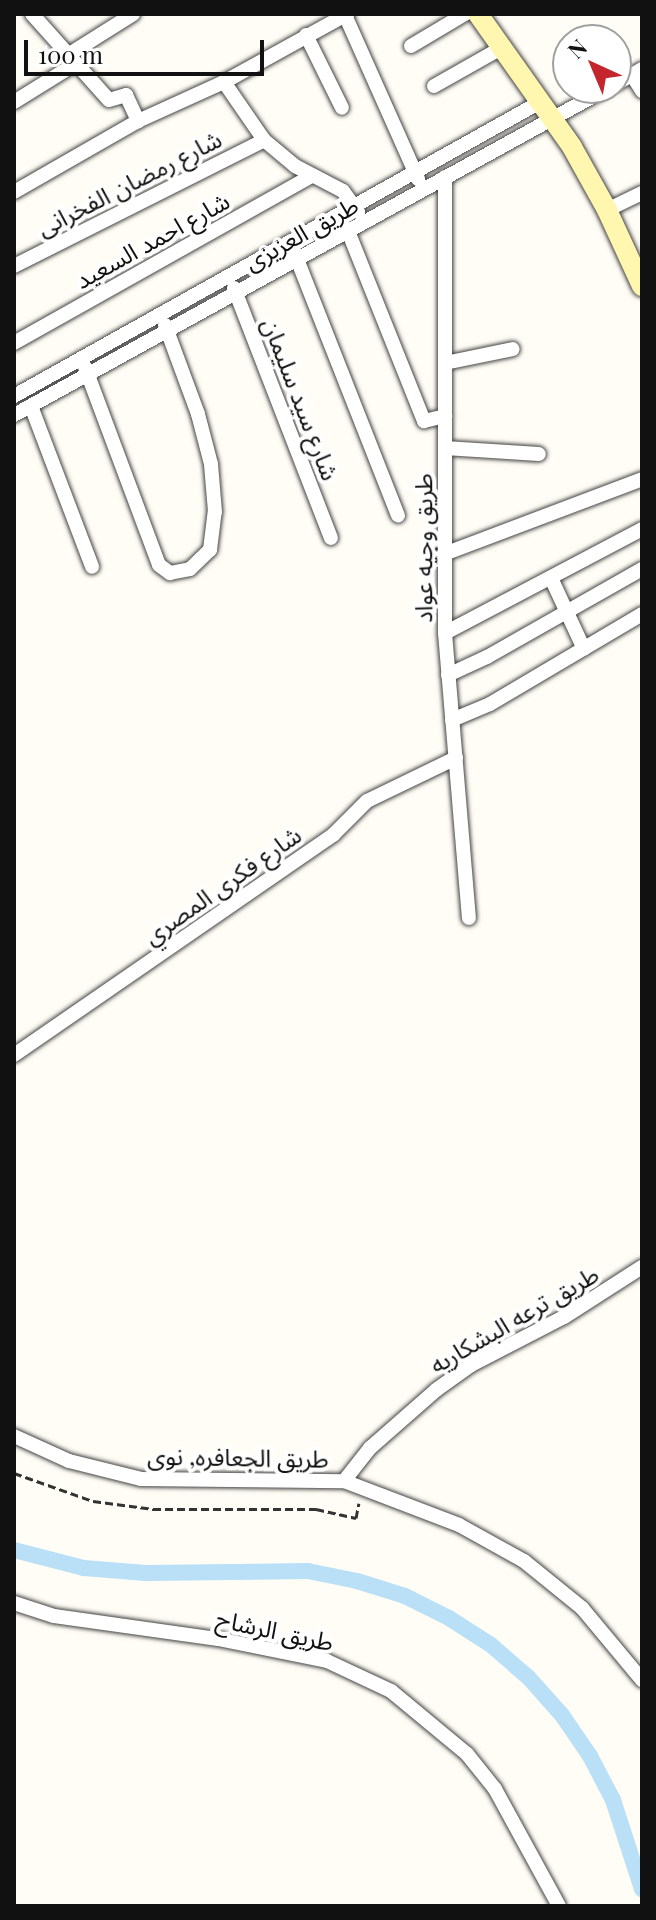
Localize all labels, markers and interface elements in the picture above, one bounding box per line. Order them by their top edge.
scale bar [28,24,268,74]
north arrow [552,24,632,104]
text: N [561,32,593,64]
text: 100 m [38,38,103,70]
street label: شارع رمضان الفخرانى [32,124,226,242]
street label: شارع احمد السعيد [70,186,234,294]
street label: طريق العزيزى [239,190,363,276]
street label: شارع سيد سليمان [257,314,345,484]
street label: طريق وجيه عواد [409,473,437,623]
street label: شارع فكرى المصري [138,820,306,950]
street label: طريق ترعه البشكاريه [425,1259,603,1379]
street label: طريق الجعافره, نوى [147,1441,329,1473]
street label: طريق الرشاح [214,1603,336,1657]

